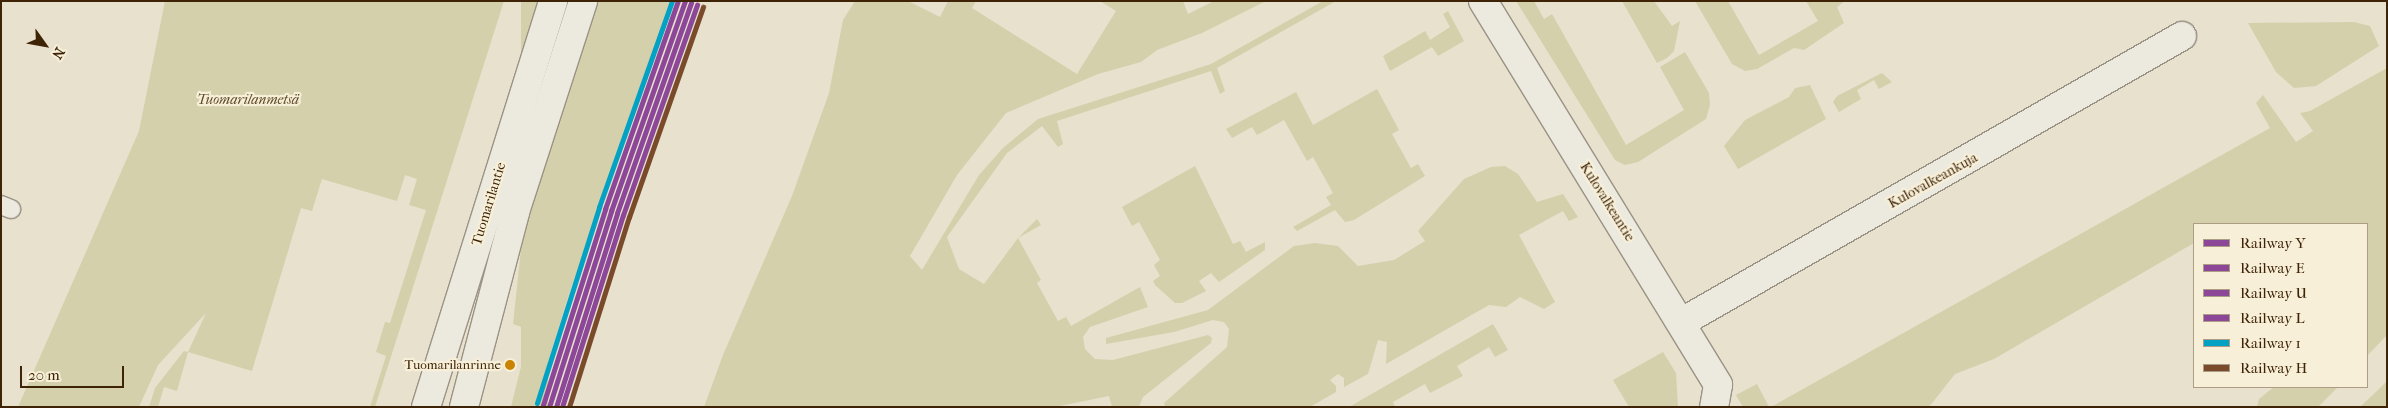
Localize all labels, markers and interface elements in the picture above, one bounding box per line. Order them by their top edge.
north arrow [20,20,70,70]
text: N [48,44,68,62]
park label: Tuomarilanmetsä [197,92,299,108]
street label: Kulovalkeankuja [1885,150,1981,212]
street label: Kulovalkeantie [1576,159,1638,245]
street label: Tuomarilantie [468,160,510,248]
legend [2193,223,2368,388]
text: Railway Y [2240,234,2306,252]
text: Railway E [2240,259,2305,277]
text: Railway U [2240,284,2307,302]
text: Railway L [2240,309,2304,327]
text: Railway 1 [2240,334,2301,352]
scale bar [22,356,126,388]
place label: Tuomarilanrinne [405,357,501,373]
text: Railway H [2240,359,2307,377]
marker: Tuomarilanrinne [505,360,515,370]
text: 20 m [28,366,60,384]

